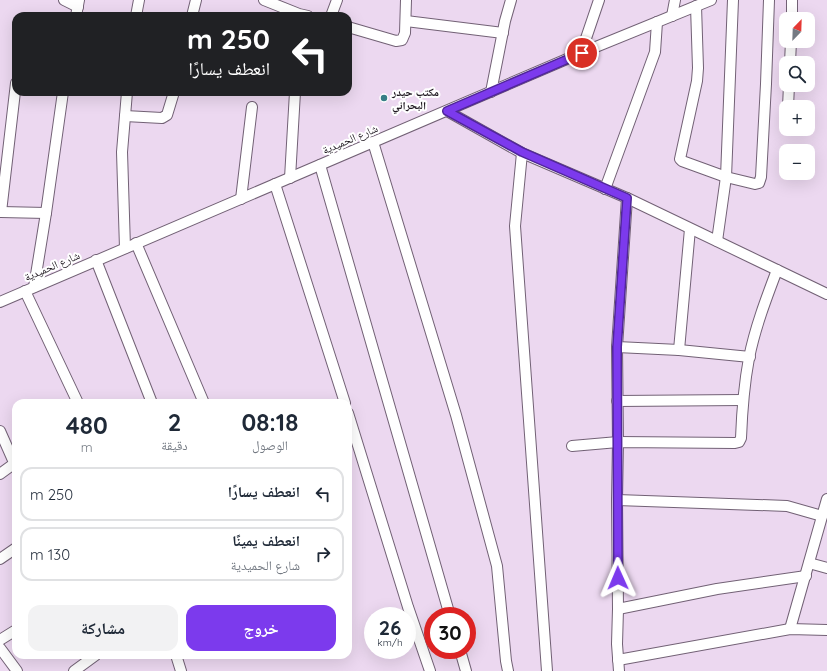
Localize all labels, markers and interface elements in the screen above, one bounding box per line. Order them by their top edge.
north arrow [779,12,815,48]
map controls [779,12,815,180]
text: 250 m [187,21,270,56]
icon: left [284,28,336,80]
pin [565,36,599,70]
icon: arrive [571,42,593,64]
button: search [779,56,815,92]
text: انعطف يسارًا [188,57,270,80]
place label: مكتب حيدر البحراني [391,85,439,114]
marker: مكتب حيدر البحراني [379,93,389,103]
button: + [779,100,815,136]
street label: شارع الحميدية [320,121,380,157]
button: − [779,144,815,180]
street label: شارع الحميدية [22,248,82,284]
text: 2 [168,407,181,437]
text: 08:18 [241,407,298,437]
text: 480 [66,410,108,440]
text: دقيقة [161,437,188,453]
text: الوصول [252,437,288,453]
text: m [81,439,93,455]
text: انعطف يسارًا [228,482,300,501]
icon: left [312,483,334,505]
text: 250 m [30,485,73,504]
text: انعطف يمينًا [232,531,300,550]
icon: right [312,543,334,565]
text: 130 m [30,545,70,564]
text: شارع الحميدية [231,557,300,573]
position arrow [597,557,639,599]
button: مشاركة [28,605,178,651]
button: خروج [186,605,336,651]
speed limit sign: 30 [424,607,476,659]
text: 26 [379,615,401,640]
text: km/h [377,636,403,649]

